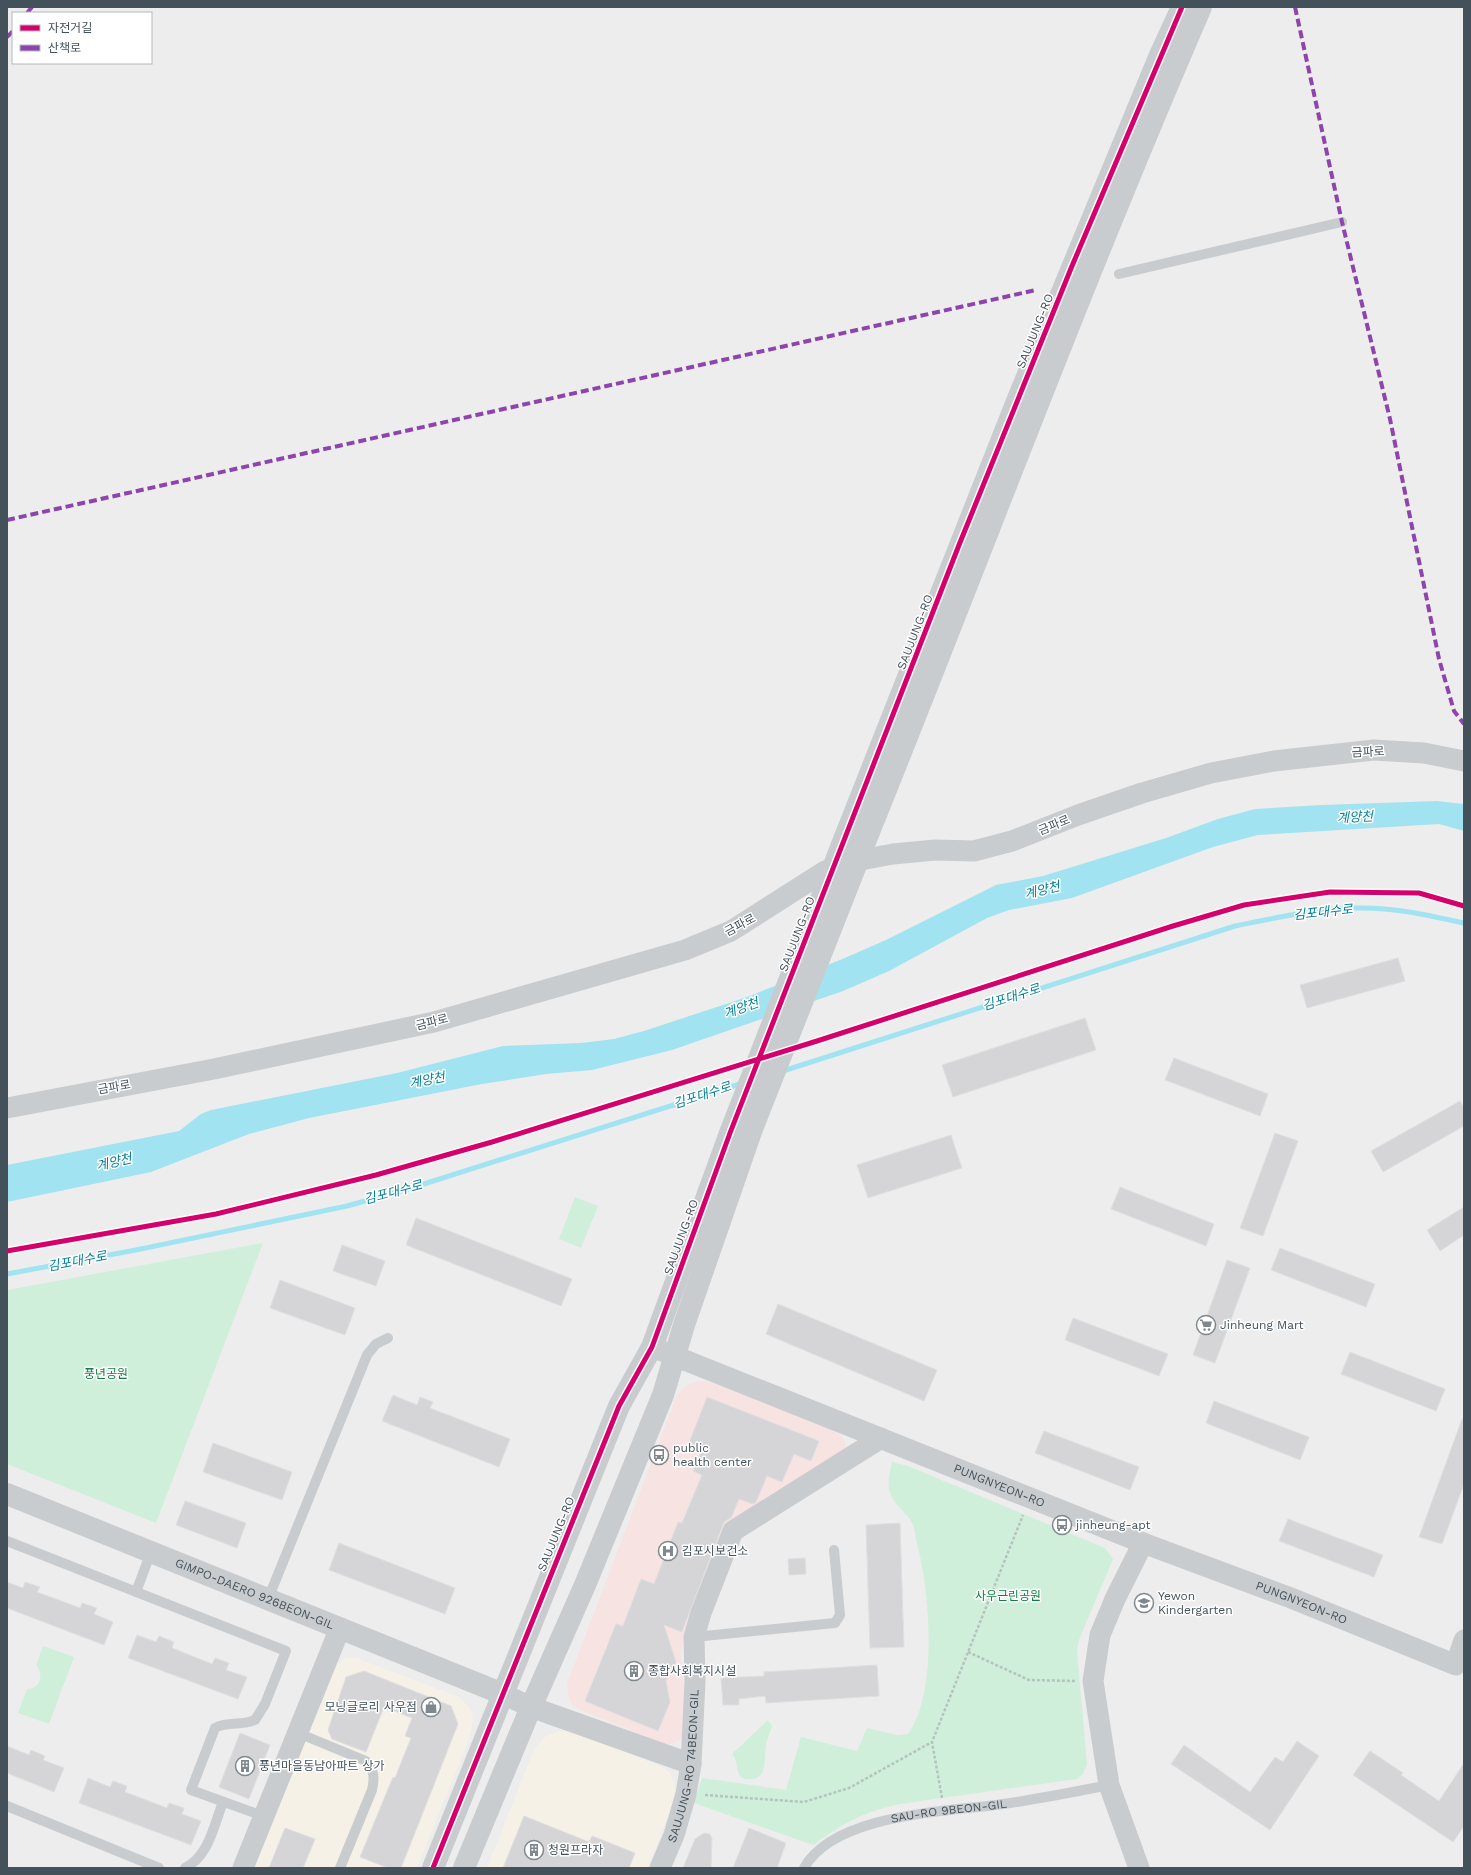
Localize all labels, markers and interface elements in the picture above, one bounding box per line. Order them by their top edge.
legend [12,12,152,64]
text: 자전거길 [48,21,92,35]
text: 산책로 [48,41,81,55]
street label: SAUJUNG-RO [1014,291,1056,370]
street label: SAUJUNG-RO [894,592,936,672]
street label: 금파로 [1351,744,1385,760]
water label: 계양천 [1337,809,1374,825]
street label: 금파로 [1036,812,1072,838]
water label: 계양천 [1023,878,1062,902]
street label: SAUJUNG-RO [776,894,818,974]
water label: 김포대수로 [1292,901,1355,923]
street label: 금파로 [722,911,758,939]
water label: 김포대수로 [980,980,1043,1013]
water label: 계양천 [722,994,761,1021]
street label: 금파로 [414,1011,450,1033]
water label: 계양천 [408,1069,447,1091]
street label: 금파로 [96,1077,132,1097]
water label: 김포대수로 [671,1078,734,1111]
water label: 계양천 [95,1150,134,1173]
water label: 김포대수로 [362,1177,425,1207]
street label: SAUJUNG-RO [661,1197,701,1277]
water label: 김포대수로 [46,1248,109,1274]
supermarket icon: Jinheung Mart [1195,1314,1217,1336]
place label: Jinheung Mart [1220,1318,1304,1332]
park label: 풍년공원 [84,1367,128,1381]
place label: public health center [673,1441,752,1469]
bus stop icon: public health center [648,1444,670,1466]
street label: PUNGNYEON-RO [952,1461,1047,1510]
street label: SAUJUNG-RO [535,1494,577,1573]
bus stop icon: jinheung-apt [1051,1514,1073,1536]
place label: jinheung-apt [1075,1518,1151,1532]
hospital icon: 김포시보건소 [657,1540,679,1562]
place label: 김포시보건소 [682,1544,748,1558]
street label: GIMPO-DAERO 926BEON-GIL [173,1556,336,1632]
street label: PUNGNYEON-RO [1254,1579,1349,1627]
park label: 사우근린공원 [975,1589,1041,1603]
place label: Yewon Kindergarten [1158,1589,1233,1617]
school or university icon: Yewon Kindergarten [1133,1592,1155,1614]
building icon: 종합사회복지시설 [623,1660,645,1682]
place label: 종합사회복지시설 [648,1664,736,1678]
street label: SAUJUNG-RO 74BEON-GIL [665,1689,702,1845]
shop icon: 모닝글로리 사우점 [420,1696,442,1718]
place label: 모닝글로리 사우점 [325,1700,417,1714]
building icon: 풍년마을동남아파트 상가 [234,1755,256,1777]
place label: 풍년마을동남아파트 상가 [259,1759,385,1773]
street label: SAU-RO 9BEON-GIL [889,1797,1008,1826]
building icon: 청원프라자 [523,1839,545,1861]
place label: 청원프라자 [548,1843,603,1857]

